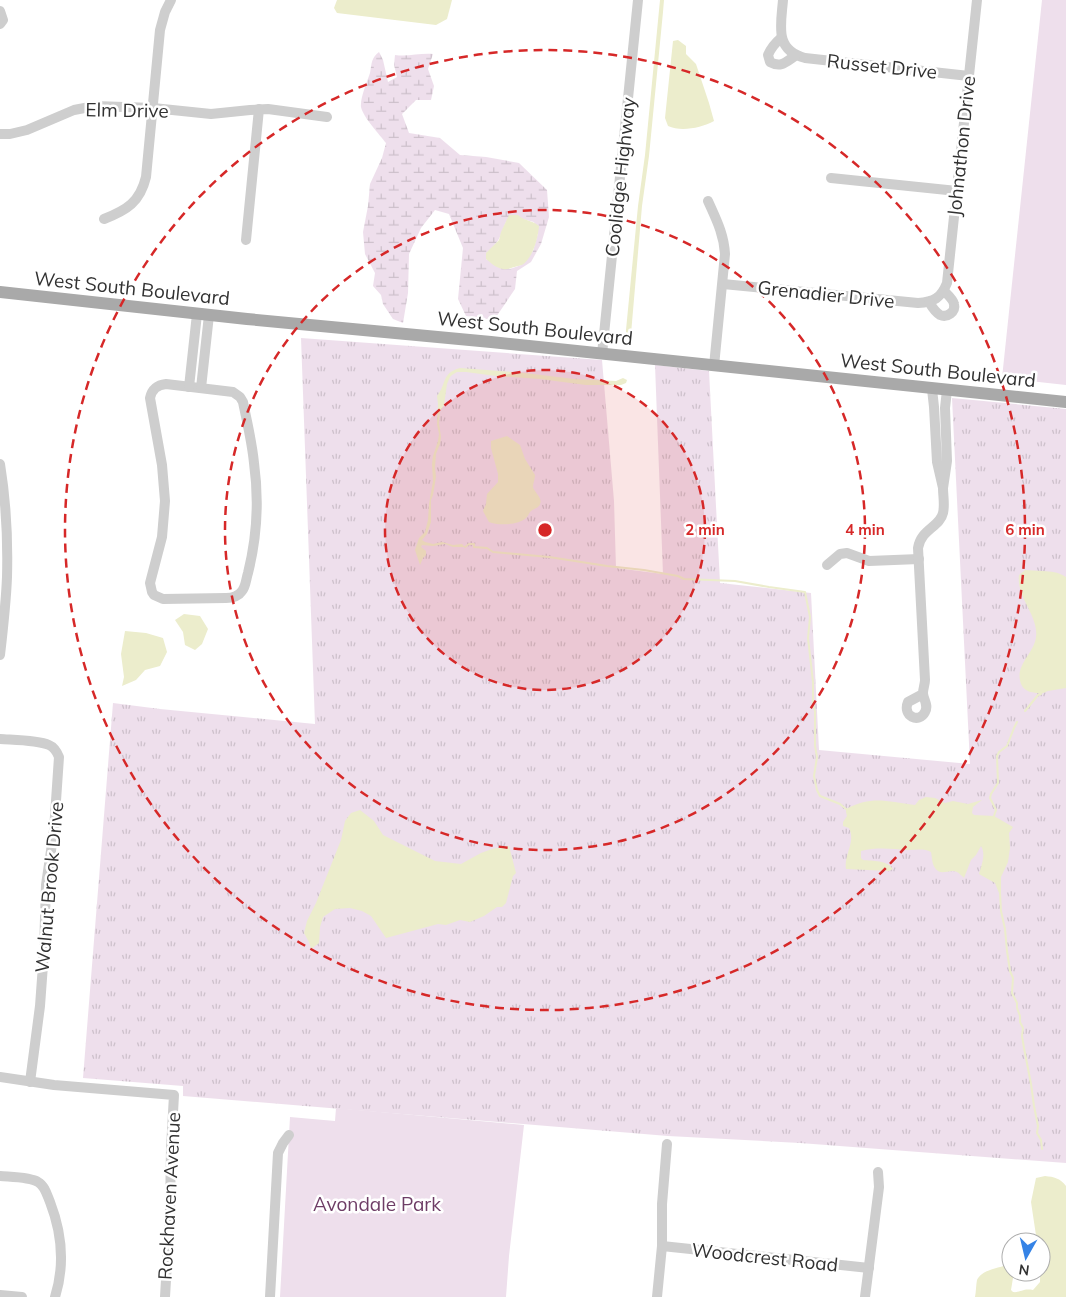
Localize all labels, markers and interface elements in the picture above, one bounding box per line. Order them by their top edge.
street label: Russet Drive [826,48,938,84]
street label: Johnathon Drive [942,74,980,218]
street label: Coolidge Highway [600,96,640,258]
street label: Elm Drive [85,97,169,123]
street label: West South Boulevard [33,266,231,310]
street label: Grenadier Drive [756,275,896,313]
street label: West South Boulevard [436,306,634,350]
street label: West South Boulevard [839,348,1037,392]
text: 2 min [685,520,725,539]
text: 4 min [845,520,885,539]
text: 6 min [1005,520,1045,539]
centre of rings [536,521,554,539]
street label: Walnut Brook Drive [30,800,68,974]
street label: Rockhaven Avenue [153,1111,185,1281]
park label: Avondale Park [313,1192,441,1216]
north arrow [1001,1232,1051,1282]
street label: Woodcrest Road [691,1237,839,1277]
text: N [1018,1260,1031,1280]

